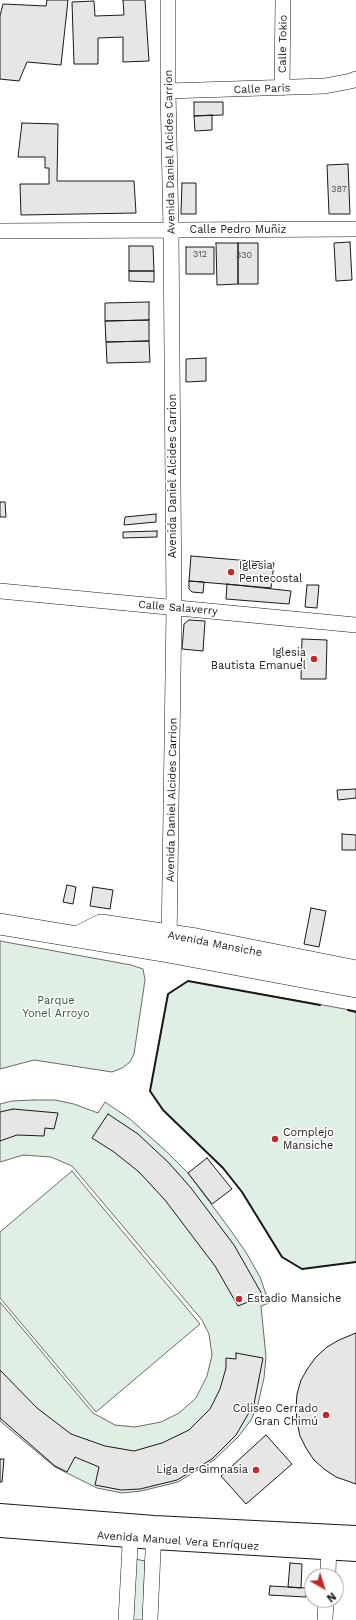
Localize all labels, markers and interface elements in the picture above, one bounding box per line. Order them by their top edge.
street label: Calle Tokio [276,15,290,73]
street label: Avenida Daniel Alcides Carrion [162,70,178,234]
street label: Calle Paris [233,81,291,97]
house number: 387 [331,184,347,194]
street label: Calle Pedro Muñiz [190,223,286,237]
house number: 312 [193,249,207,259]
house number: 330 [236,250,252,260]
street label: Avenida Daniel Alcides Carrion [166,394,180,558]
place label: Iglesia Pentecostal [239,559,302,585]
marker: Iglesia Pentecostal [226,567,236,577]
street label: Calle Salaverry [138,598,218,618]
place label: Iglesia Bautista Emanuel [211,646,306,672]
marker: Iglesia Bautista Emanuel [309,654,319,664]
street label: Avenida Daniel Alcides Carrion [164,718,180,882]
street label: Avenida Mansiche [167,928,263,960]
park label: Parque Yonel Arroyo [22,994,90,1020]
place label: Complejo Mansiche [283,1126,334,1152]
marker: Complejo Mansiche [270,1134,280,1144]
place label: Estadio Mansiche [247,1292,341,1306]
marker: Estadio Mansiche [234,1294,244,1304]
place label: Coliseo Cerrado Gran Chimú [233,1402,318,1428]
marker: Coliseo Cerrado Gran Chimú [321,1410,331,1420]
place label: Liga de Gimnasia [156,1463,248,1477]
marker: Liga de Gimnasia [251,1465,261,1475]
street label: Avenida Manuel Vera Enríquez [96,1529,260,1553]
north arrow [304,1568,344,1608]
text: N [324,1589,338,1605]

